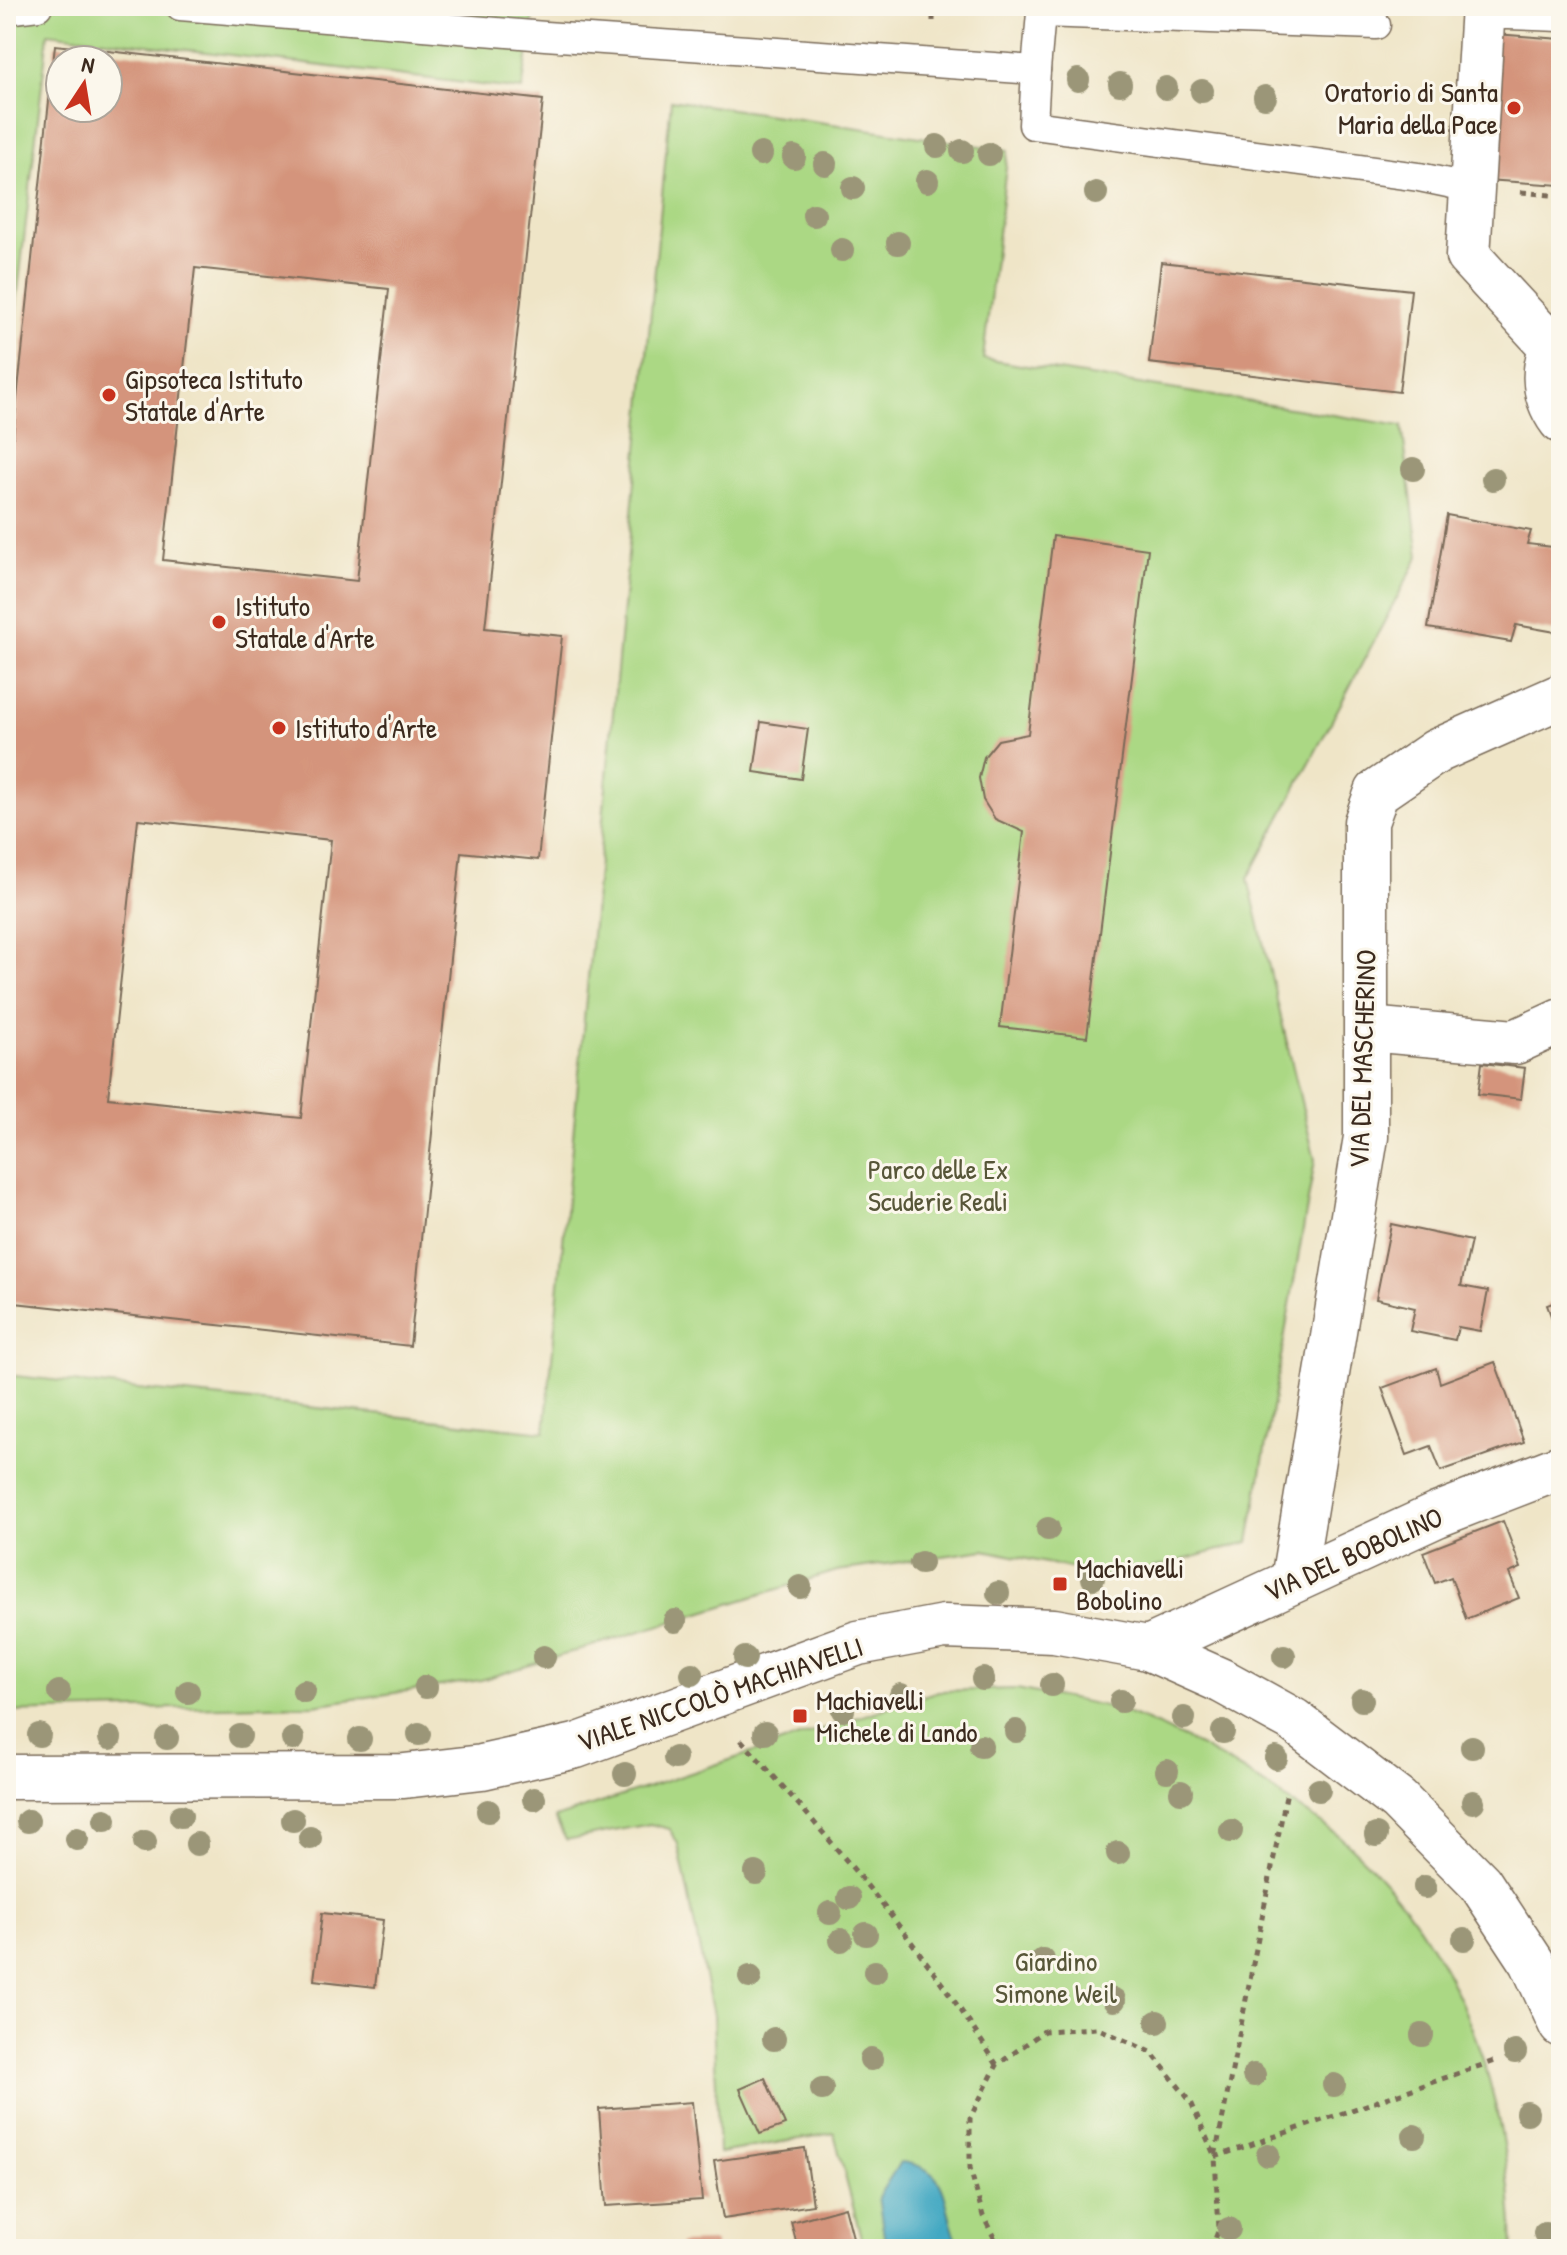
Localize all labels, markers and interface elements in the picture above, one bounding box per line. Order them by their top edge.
north arrow [44,44,124,124]
text: N [79,49,97,80]
place label: Oratorio di Santa Maria della Pace [1324,73,1498,143]
marker: Oratorio di Santa Maria della Pace [1505,99,1523,117]
place label: Gipsoteca Istituto Statale d'Arte [125,360,303,430]
marker: Gipsoteca Istituto Statale d'Arte [100,386,118,404]
place label: Istituto Statale d'Arte [235,587,375,657]
marker: Istituto Statale d'Arte [210,613,228,631]
place label: Istituto d'Arte [295,709,437,747]
marker: Istituto d'Arte [270,719,288,737]
street label: VIA DEL MASCHERINO [1339,949,1385,1169]
park label: Parco delle Ex Scuderie Reali [868,1150,1008,1220]
street label: VIA DEL BOBOLINO [1258,1498,1448,1610]
place label: Machiavelli Bobolino [1076,1549,1184,1619]
marker: Machiavelli Bobolino [1051,1575,1069,1593]
street label: VIALE NICCOLÒ MACHIAVELLI [572,1627,868,1761]
place label: Machiavelli Michele di Lando [816,1681,978,1751]
marker: Machiavelli Michele di Lando [791,1707,809,1725]
park label: Giardino Simone Weil [995,1942,1117,2012]

